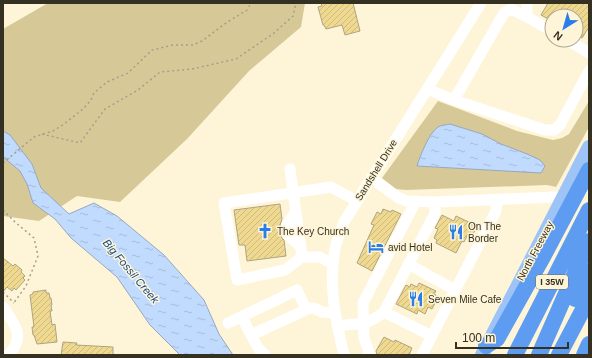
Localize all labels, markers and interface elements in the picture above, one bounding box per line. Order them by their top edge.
north arrow [544,8,584,48]
text: N [551,29,565,43]
street label: Sandshell Drive [353,137,399,203]
street label: North Freeway [515,219,555,283]
place label: On The Border [468,221,502,244]
church icon: The Key Church [256,222,274,240]
restaurant icon: On The Border [447,223,465,241]
place label: The Key Church [277,226,349,237]
water label: Big Fossil Creek [101,236,162,306]
hotel icon: avid Hotel [367,238,385,256]
place label: avid Hotel [388,242,432,253]
road number: I 35W [536,275,568,289]
restaurant icon: Seven Mile Cafe [407,290,425,308]
place label: Seven Mile Cafe [428,294,502,305]
scale bar [456,324,568,350]
text: 100 m [462,331,495,345]

